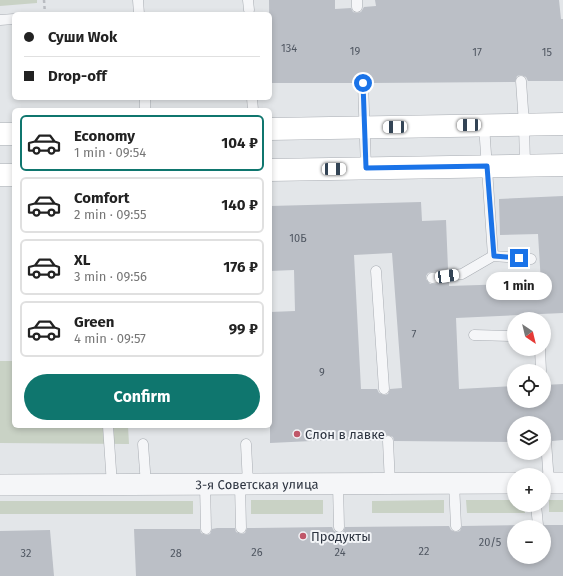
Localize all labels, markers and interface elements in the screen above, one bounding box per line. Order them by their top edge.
text: Суши Wok [48,28,117,46]
house number: 134 [281,42,297,55]
house number: 19 [350,45,360,58]
house number: 17 [472,46,482,59]
house number: 15 [542,46,553,59]
text: Drop-off [48,67,107,85]
route start [354,74,372,92]
car [457,119,481,131]
car [383,121,407,133]
icon: car [26,125,62,161]
text: Economy [74,127,135,145]
text: 104 ₽ [221,134,258,152]
text: 1 min · 09:54 [74,145,146,160]
car [322,163,346,175]
icon: car [26,187,62,223]
text: Comfort [74,189,130,207]
text: 140 ₽ [221,196,258,214]
text: 2 min · 09:55 [74,207,146,222]
house number: 10Б [289,232,307,245]
icon: car [26,249,62,285]
route end [510,249,528,267]
text: XL [74,251,90,269]
text: 176 ₽ [223,258,258,276]
car [434,268,460,284]
text: 3 min · 09:56 [74,269,147,284]
callout: 1 min [486,272,552,300]
text: 1 min [503,278,535,293]
icon: car [26,311,62,347]
north arrow [507,312,551,356]
map controls [507,312,551,564]
text: Green [74,313,114,331]
text: 99 ₽ [229,320,258,338]
house number: 7 [412,328,417,341]
text: 4 min · 09:57 [74,331,146,346]
button: locate [507,364,551,408]
house number: 9 [319,366,325,379]
button: Confirm [24,374,260,420]
button: layers [507,416,551,460]
place label: Слон в лавке [305,427,385,442]
marker: Слон в лавке [292,429,302,439]
button: + [507,468,551,512]
street label: 3-я Советская улица [195,477,319,492]
button: − [507,520,551,564]
place label: Продукты [311,529,371,544]
marker: Продукты [298,531,308,541]
house number: 20/5 [479,536,502,549]
house number: 22 [419,545,429,558]
house number: 26 [251,546,263,559]
house number: 24 [335,546,346,559]
house number: 32 [21,547,31,560]
house number: 28 [170,547,182,560]

